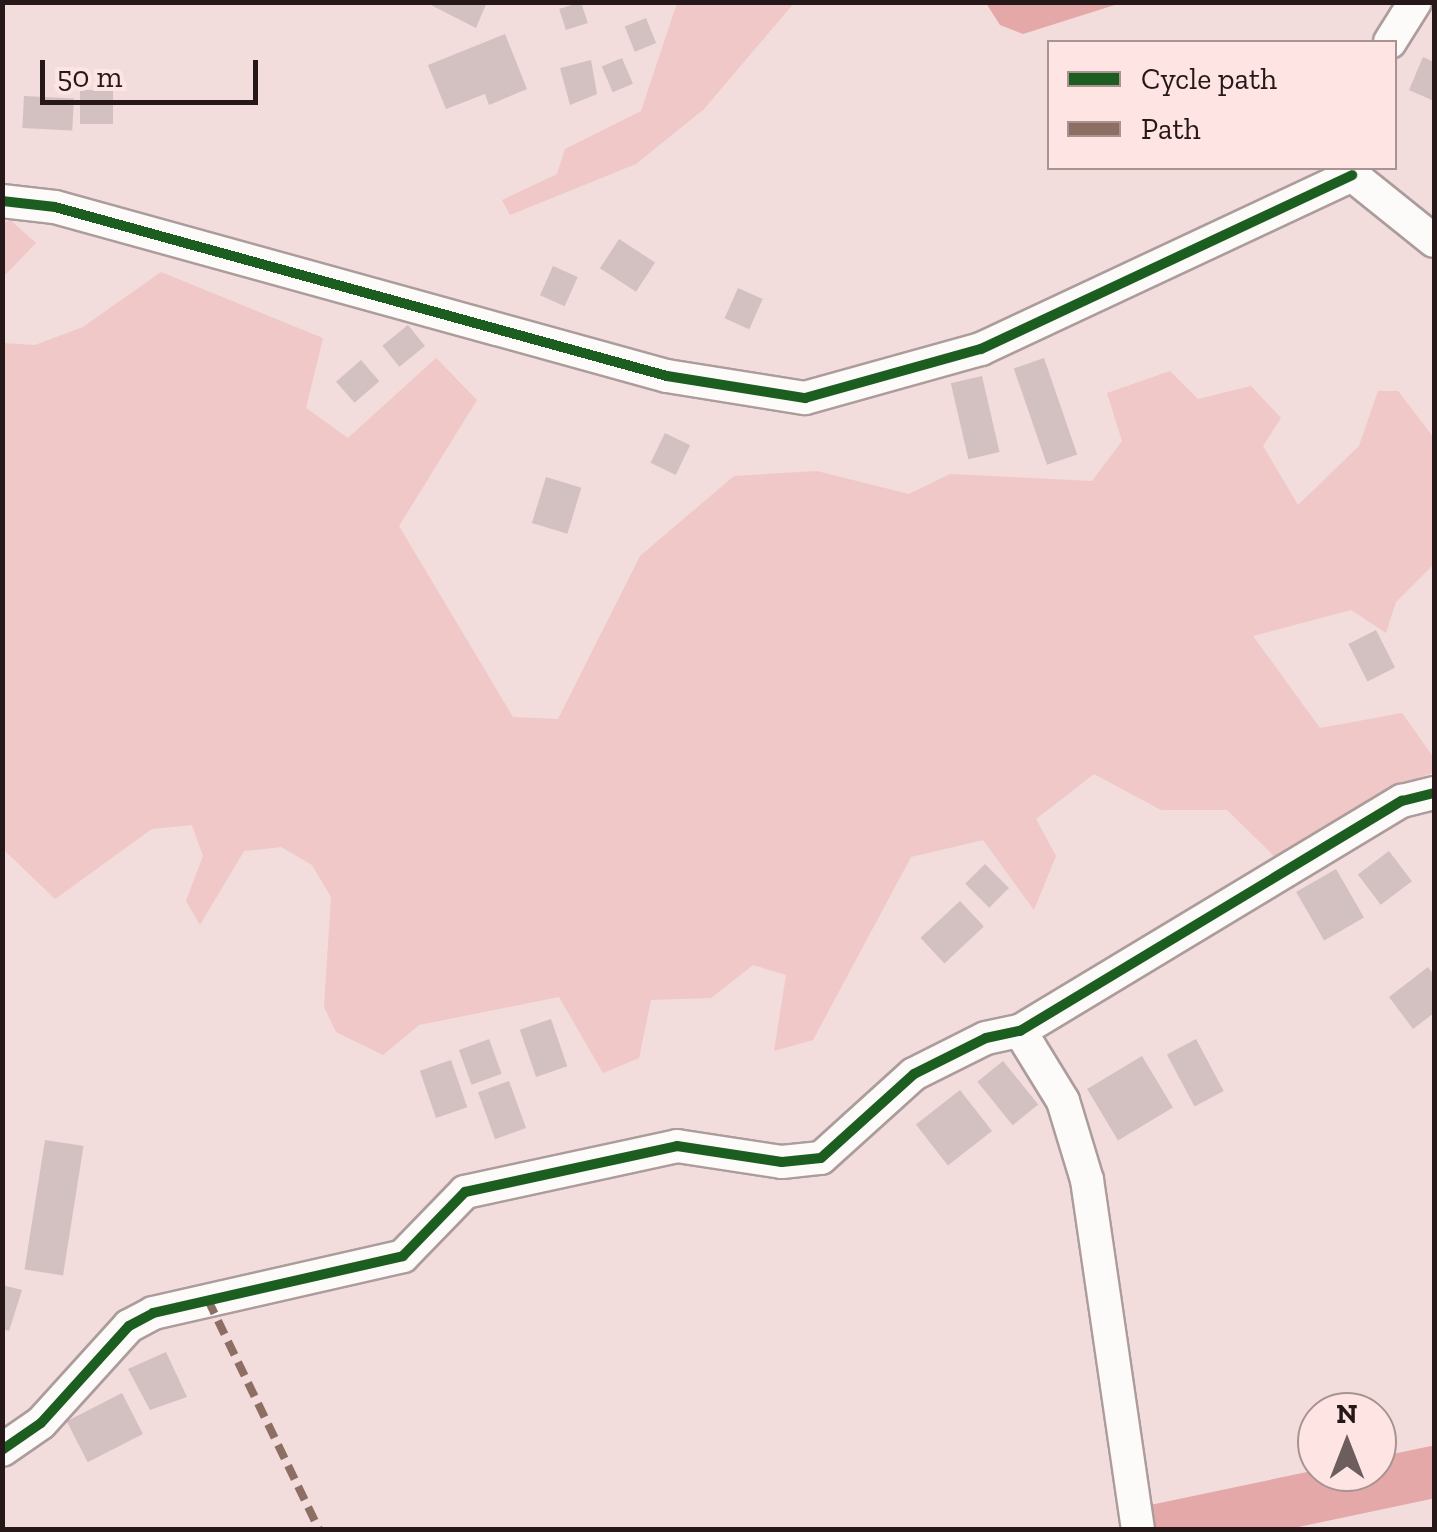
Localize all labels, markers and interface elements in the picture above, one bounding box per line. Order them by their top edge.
scale bar [45,40,262,102]
legend [1047,40,1397,170]
text: 50 m [57,59,122,95]
text: Cycle path [1141,61,1277,97]
text: Path [1141,111,1200,147]
north arrow [1297,1392,1397,1492]
text: N [1336,1397,1358,1430]

